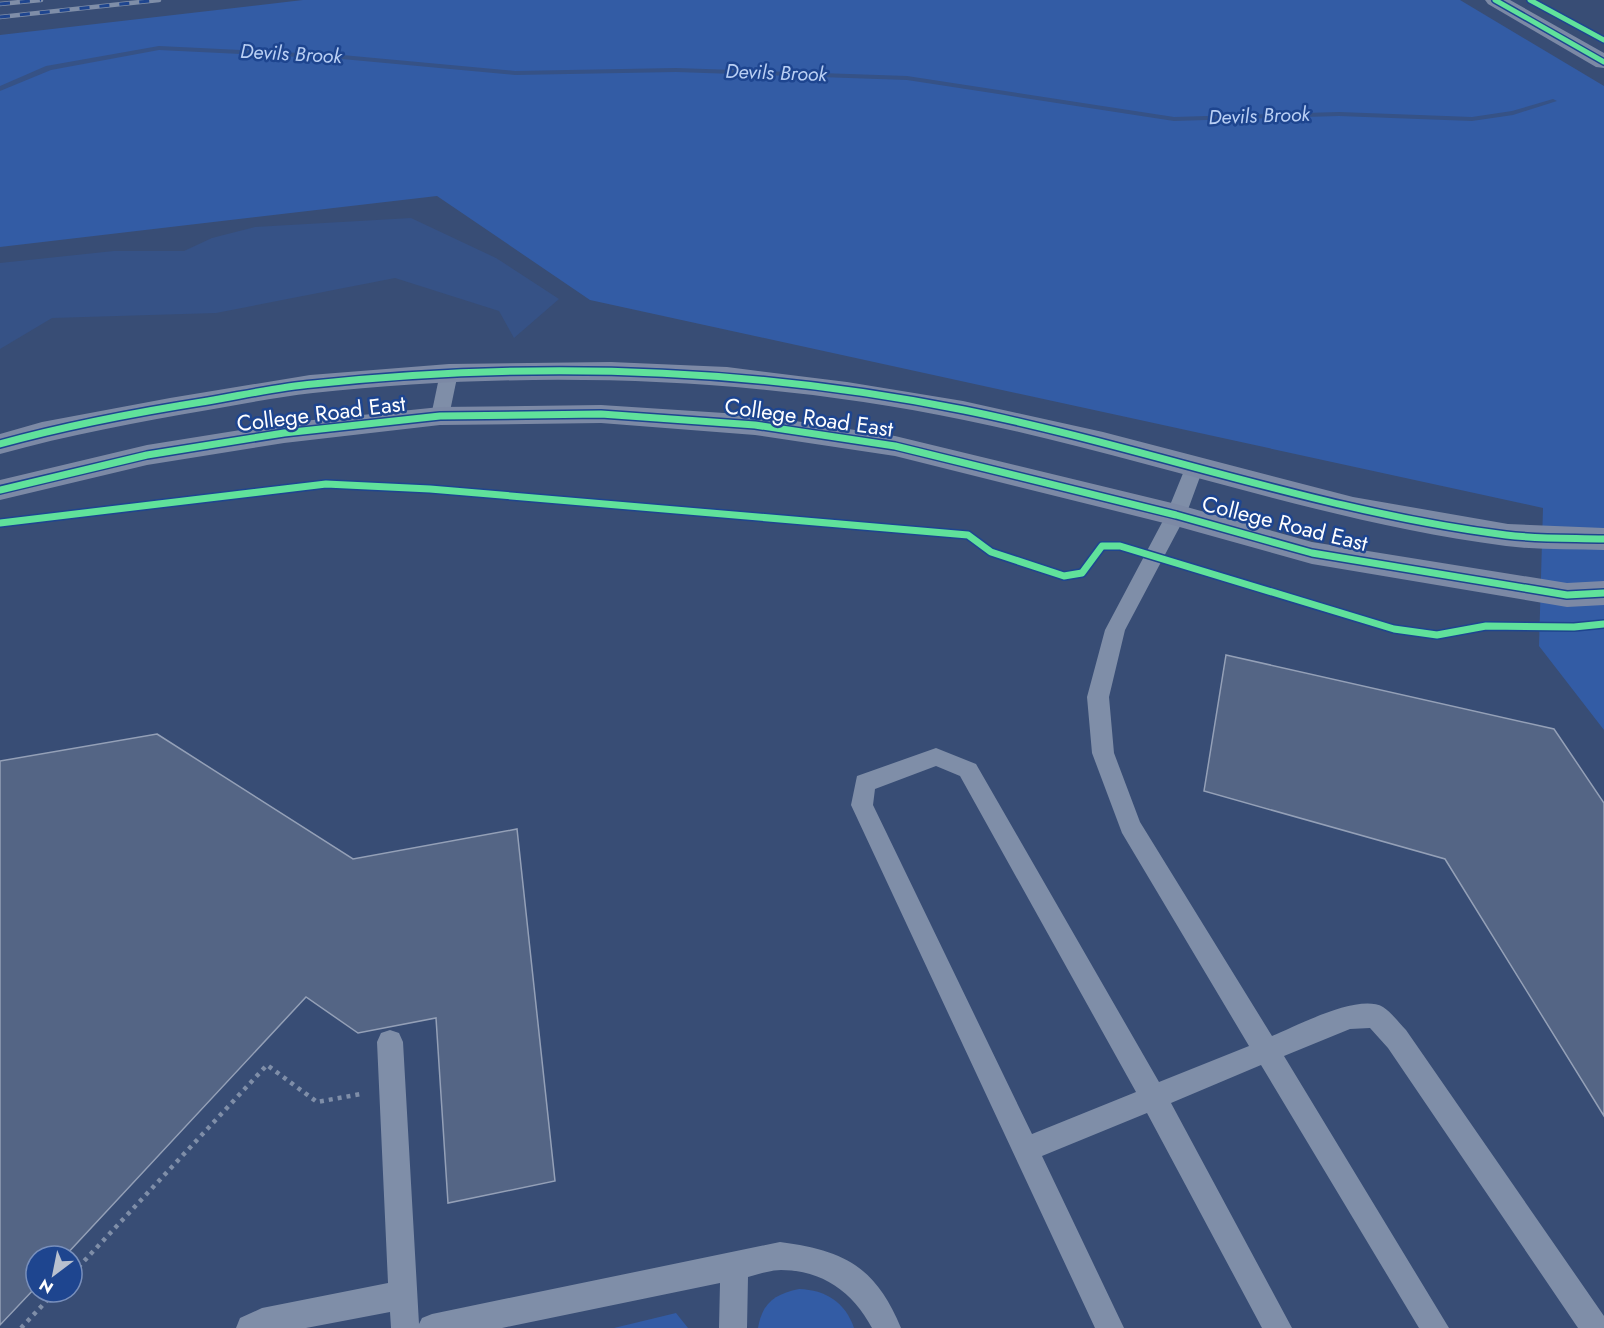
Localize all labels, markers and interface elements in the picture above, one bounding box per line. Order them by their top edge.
water label: Devils Brook [239,37,344,71]
water label: Devils Brook [725,57,829,89]
water label: Devils Brook [1208,100,1312,132]
street label: College Road East [235,387,408,439]
street label: College Road East [723,389,896,445]
street label: College Road East [1199,487,1372,559]
north arrow [24,1244,84,1304]
text: N [35,1273,58,1299]

